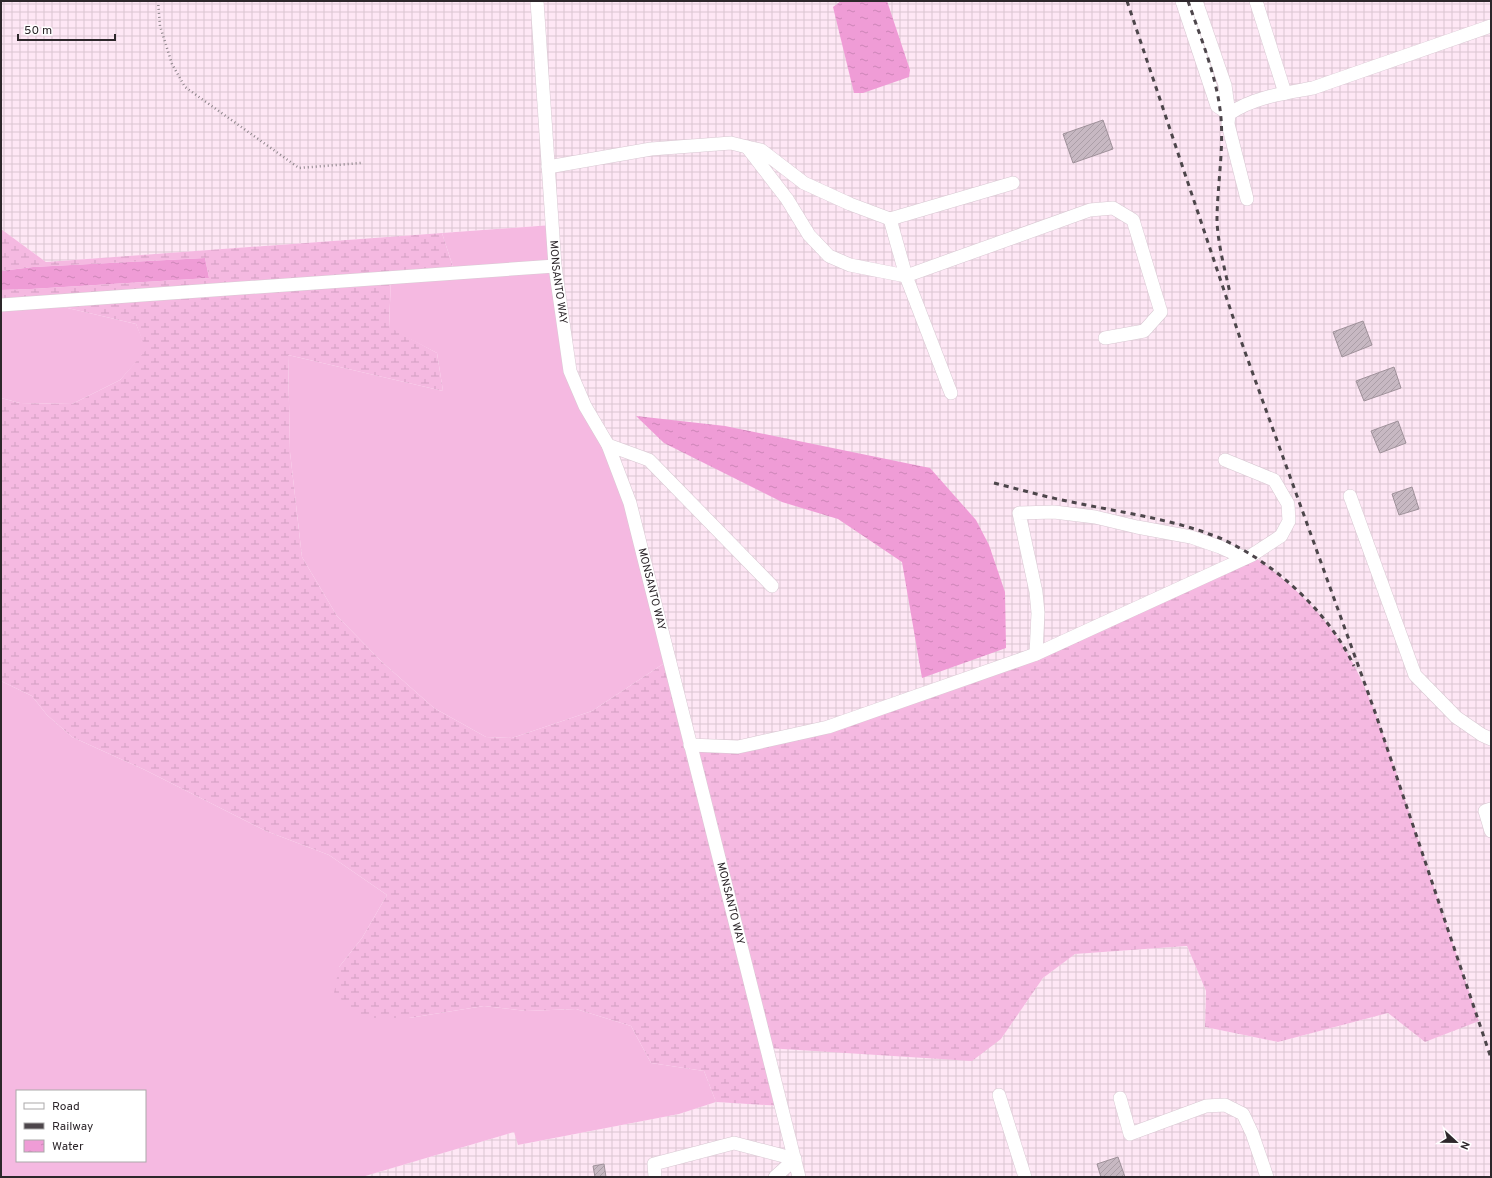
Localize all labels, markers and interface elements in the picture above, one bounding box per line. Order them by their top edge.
scale bar [18,16,115,42]
text: 50 m [24,23,52,39]
street label: MONSANTO WAY [546,240,570,325]
street label: MONSANTO WAY [635,547,669,632]
street label: MONSANTO WAY [713,861,747,946]
legend [16,1090,146,1162]
text: Road [52,1099,80,1115]
text: Railway [52,1119,93,1135]
north arrow [1436,1122,1476,1162]
text: Water [52,1139,84,1155]
text: N [1456,1139,1472,1152]

